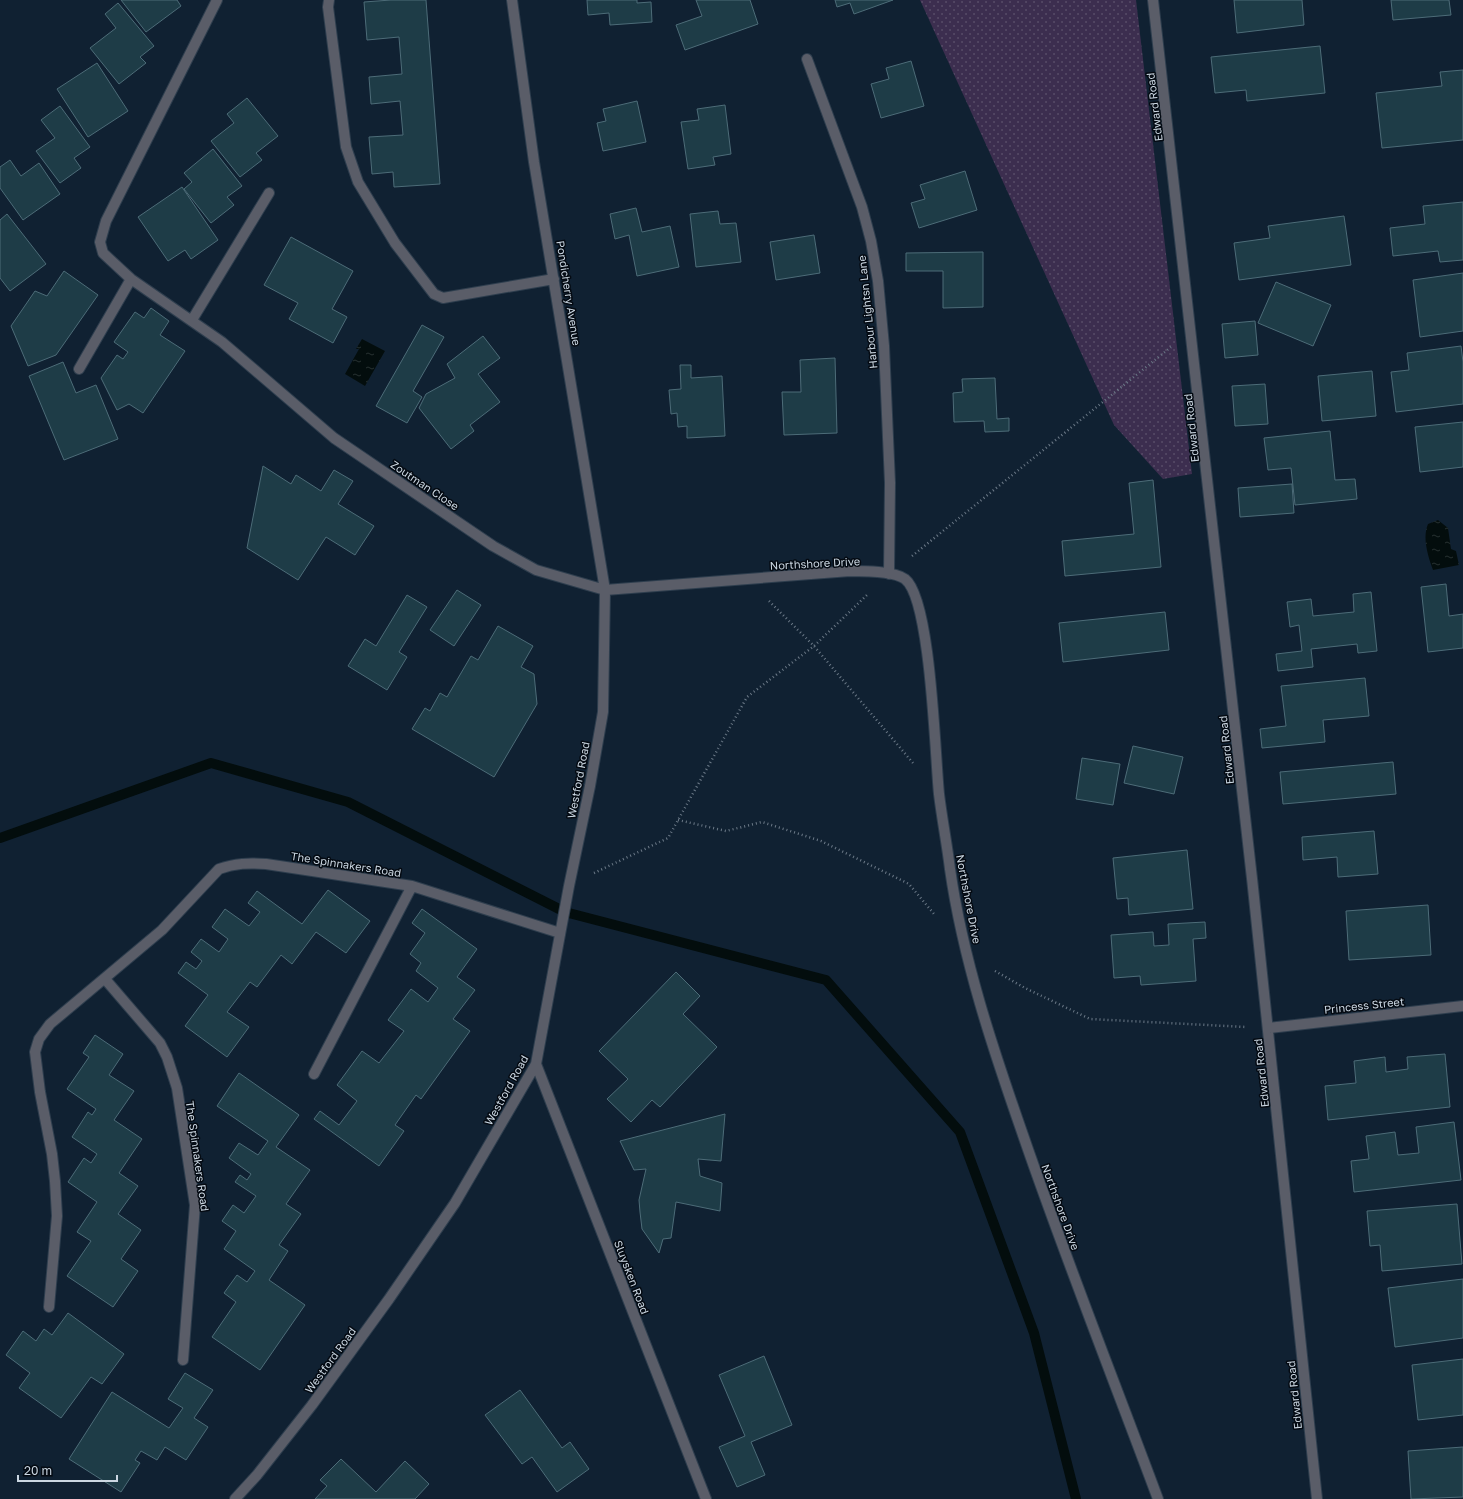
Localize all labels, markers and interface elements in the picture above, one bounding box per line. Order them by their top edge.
street label: Edward Road [1143,72,1165,142]
street label: Pondicherry Avenue [554,240,584,346]
street label: Harbour Lightsn Lane [855,255,879,369]
street label: Edward Road [1181,393,1201,463]
street label: Zoutman Close [389,457,461,513]
street label: Northshore Drive [770,554,860,572]
street label: Edward Road [1216,715,1236,785]
street label: Westford Road [564,741,592,819]
street label: The Spinnakers Road [290,849,402,879]
street label: Northshore Drive [954,853,984,945]
street label: Princess Street [1323,994,1405,1016]
street label: Edward Road [1251,1038,1271,1108]
street label: Westford Road [481,1053,531,1127]
street label: The Spinnakers Road [184,1100,212,1212]
street label: Northshore Drive [1039,1162,1083,1252]
street label: Sluysken Road [612,1238,652,1316]
street label: Westford Road [302,1325,358,1395]
street label: Edward Road [1284,1360,1304,1430]
scale bar [18,1457,117,1483]
text: 20 m [24,1463,52,1478]

